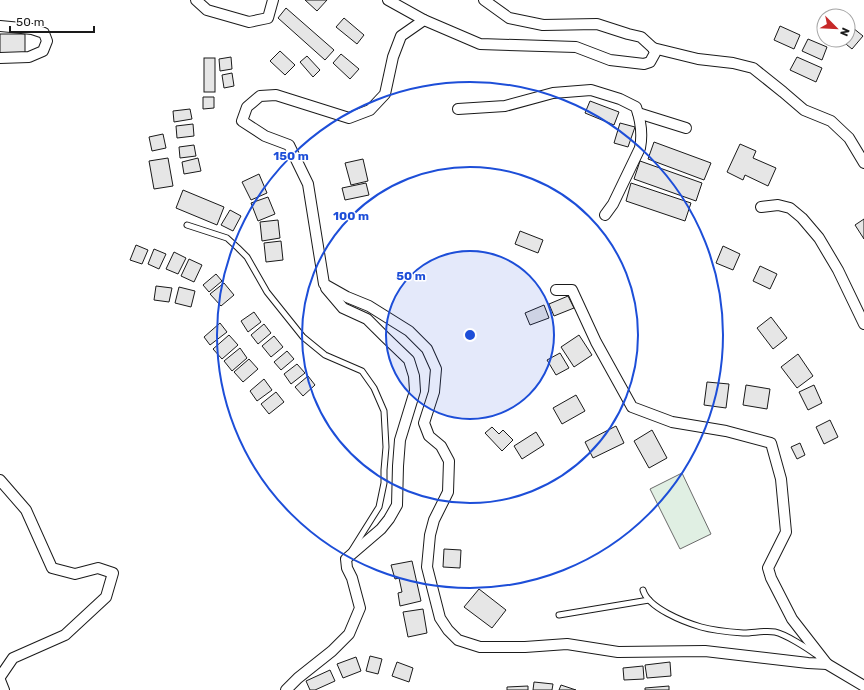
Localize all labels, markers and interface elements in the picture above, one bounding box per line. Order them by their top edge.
scale bar [10,8,94,34]
north arrow [816,8,856,48]
text: 50 m [16,15,44,29]
text: N [837,26,852,38]
text: 150 m [273,149,309,163]
text: 100 m [333,209,369,223]
text: 50 m [396,269,426,283]
centre of rings [463,328,477,342]

